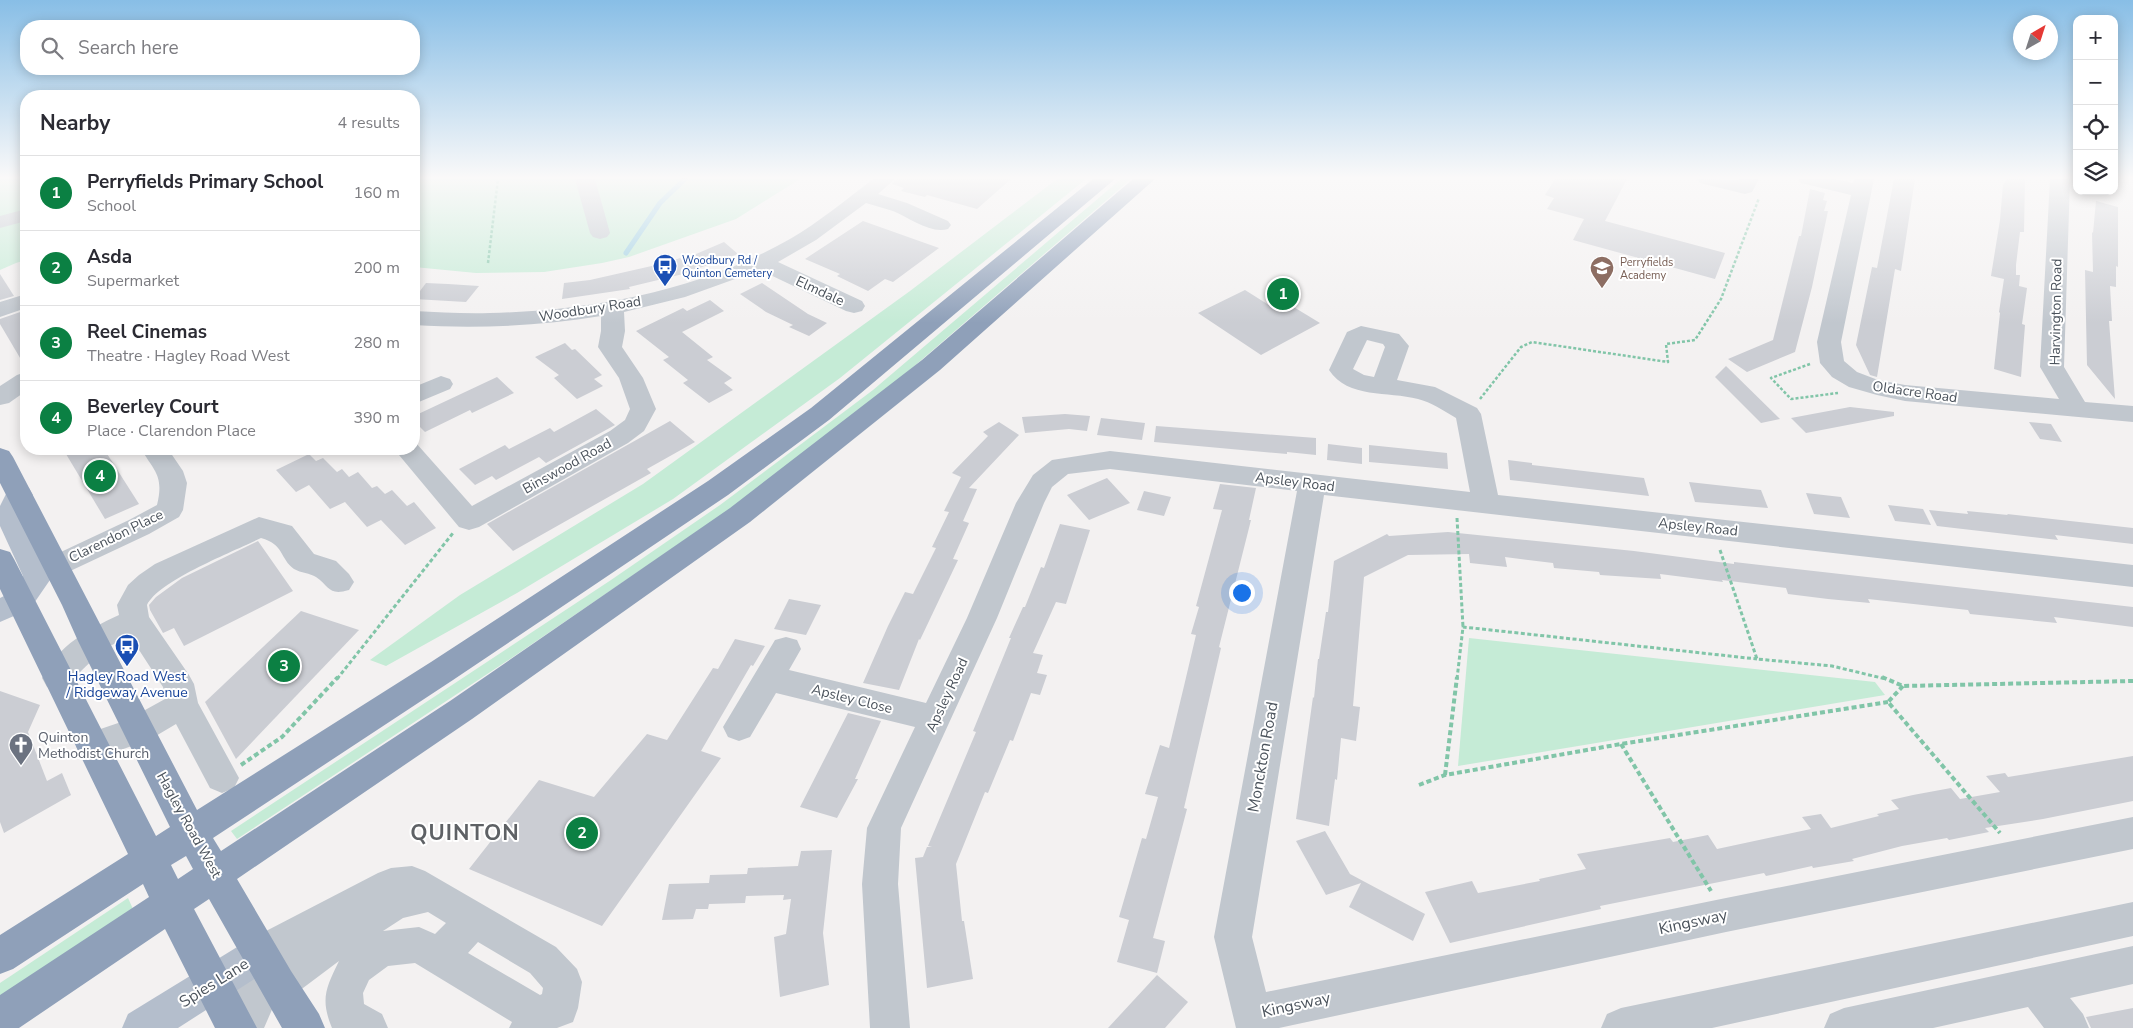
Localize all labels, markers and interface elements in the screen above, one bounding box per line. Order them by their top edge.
north arrow [2013,15,2058,60]
map controls [2073,15,2118,195]
button: + [2073,15,2118,60]
search box [20,20,420,75]
icon: search [38,34,66,62]
text: Search here [78,35,179,61]
button: − [2073,60,2118,105]
button: locate [2073,105,2118,150]
text: Nearby [40,109,110,137]
text: 4 results [338,112,400,134]
button: layers [2073,150,2118,195]
text: Perryfields Primary School [87,169,323,195]
text: 1 [51,182,61,204]
text: 160 m [353,182,400,204]
text: School [87,195,136,217]
text: Asda [87,244,132,270]
bus stop icon: Woodbury Rd / Quinton Cemetery [652,253,678,287]
place label: Woodbury Rd / Quinton Cemetery [682,253,772,281]
school or university icon: Perryfields Academy [1589,255,1615,289]
place label: Perryfields Academy [1620,255,1673,283]
text: 2 [51,257,61,279]
text: 200 m [353,257,400,279]
street label: Harvington Road [2046,258,2066,366]
text: Supermarket [87,270,179,292]
street label: Elmdale [793,272,847,310]
pin: 1 [1267,275,1299,313]
street label: Woodbury Road [538,292,642,326]
text: Reel Cinemas [87,319,207,345]
text: 3 [51,332,61,354]
text: 280 m [353,332,400,354]
text: Theatre · Hagley Road West [87,345,290,367]
street label: Oldacre Road [1871,377,1959,407]
text: Beverley Court [87,394,218,420]
text: 4 [51,407,61,429]
text: 390 m [353,407,400,429]
text: Place · Clarendon Place [87,420,256,442]
street label: Binswood Road [519,434,615,498]
pin: 4 [84,457,116,495]
street label: Apsley Road [1254,468,1336,496]
street label: Clarendon Place [66,505,166,567]
street label: Apsley Road [1657,513,1739,541]
your location [1229,580,1255,606]
bus stop icon: Hagley Road West / Ridgeway Avenue [114,633,140,667]
pin: 3 [268,647,300,685]
street label: Apsley Road [922,655,972,735]
place label: Hagley Road West / Ridgeway Avenue [65,667,188,702]
street label: Apsley Close [810,680,894,718]
street label: Monckton Road [1242,700,1284,814]
place label: Quinton Methodist Church [38,728,149,763]
church icon: Quinton Methodist Church [8,732,34,766]
street label: Hagley Road West [152,769,226,881]
pin: 2 [566,814,598,852]
district label: QUINTON [410,818,520,848]
street label: Kingsway [1657,904,1730,940]
street label: Spies Lane [175,953,253,1013]
street label: Kingsway [1260,987,1333,1023]

